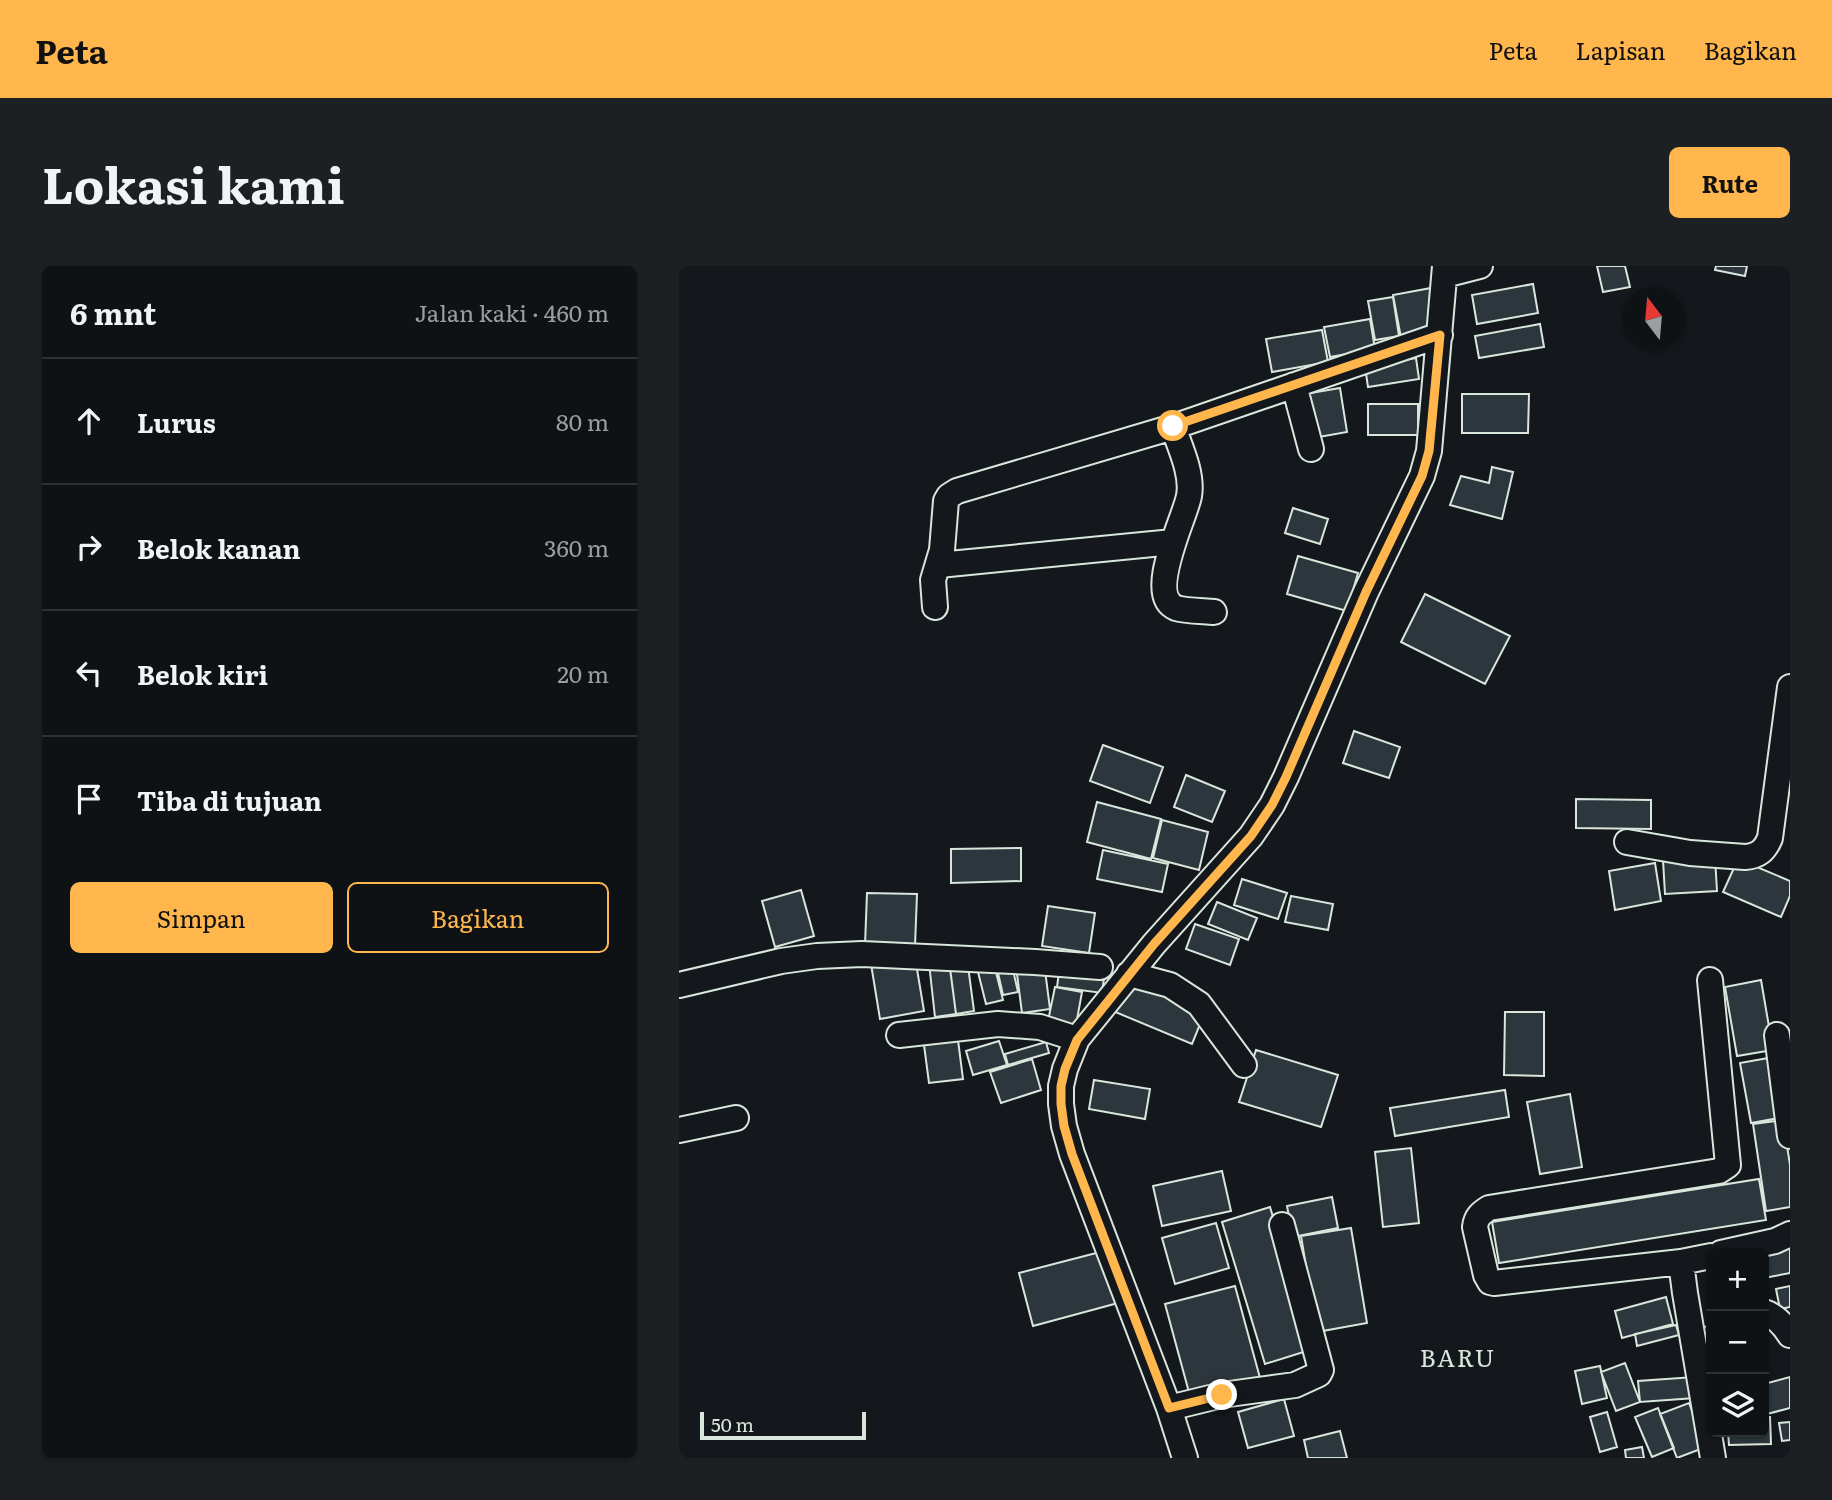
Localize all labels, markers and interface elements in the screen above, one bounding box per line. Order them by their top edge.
text: Peta [35,25,108,74]
text: Peta [1488,32,1537,67]
text: Lapisan [1575,32,1666,67]
text: Bagikan [1704,32,1797,67]
text: Lokasi kami [42,146,345,219]
button: Rute [1669,147,1790,218]
north arrow [1622,287,1685,350]
text: 6 mnt [70,290,156,334]
text: Jalan kaki · 460 m [415,295,609,329]
icon: ahead [70,402,108,440]
text: Lurus [137,402,216,441]
text: 80 m [556,404,609,438]
route start [1157,410,1188,441]
icon: right [70,528,108,566]
text: Belok kanan [137,528,301,567]
text: 360 m [544,530,609,564]
icon: left [70,654,108,692]
text: Belok kiri [137,654,268,693]
text: 20 m [557,656,609,690]
icon: arrive [70,780,108,818]
text: Tiba di tujuan [137,780,322,819]
button: Simpan [70,882,333,953]
button: Bagikan [347,882,609,953]
map controls [1706,1248,1769,1437]
button: + [1706,1248,1769,1311]
button: − [1706,1311,1769,1374]
district label: BARU [1420,1339,1496,1374]
button: layers [1706,1374,1769,1437]
route end [1206,1379,1237,1410]
scale bar [700,1409,866,1441]
text: 50 m [711,1410,754,1438]

